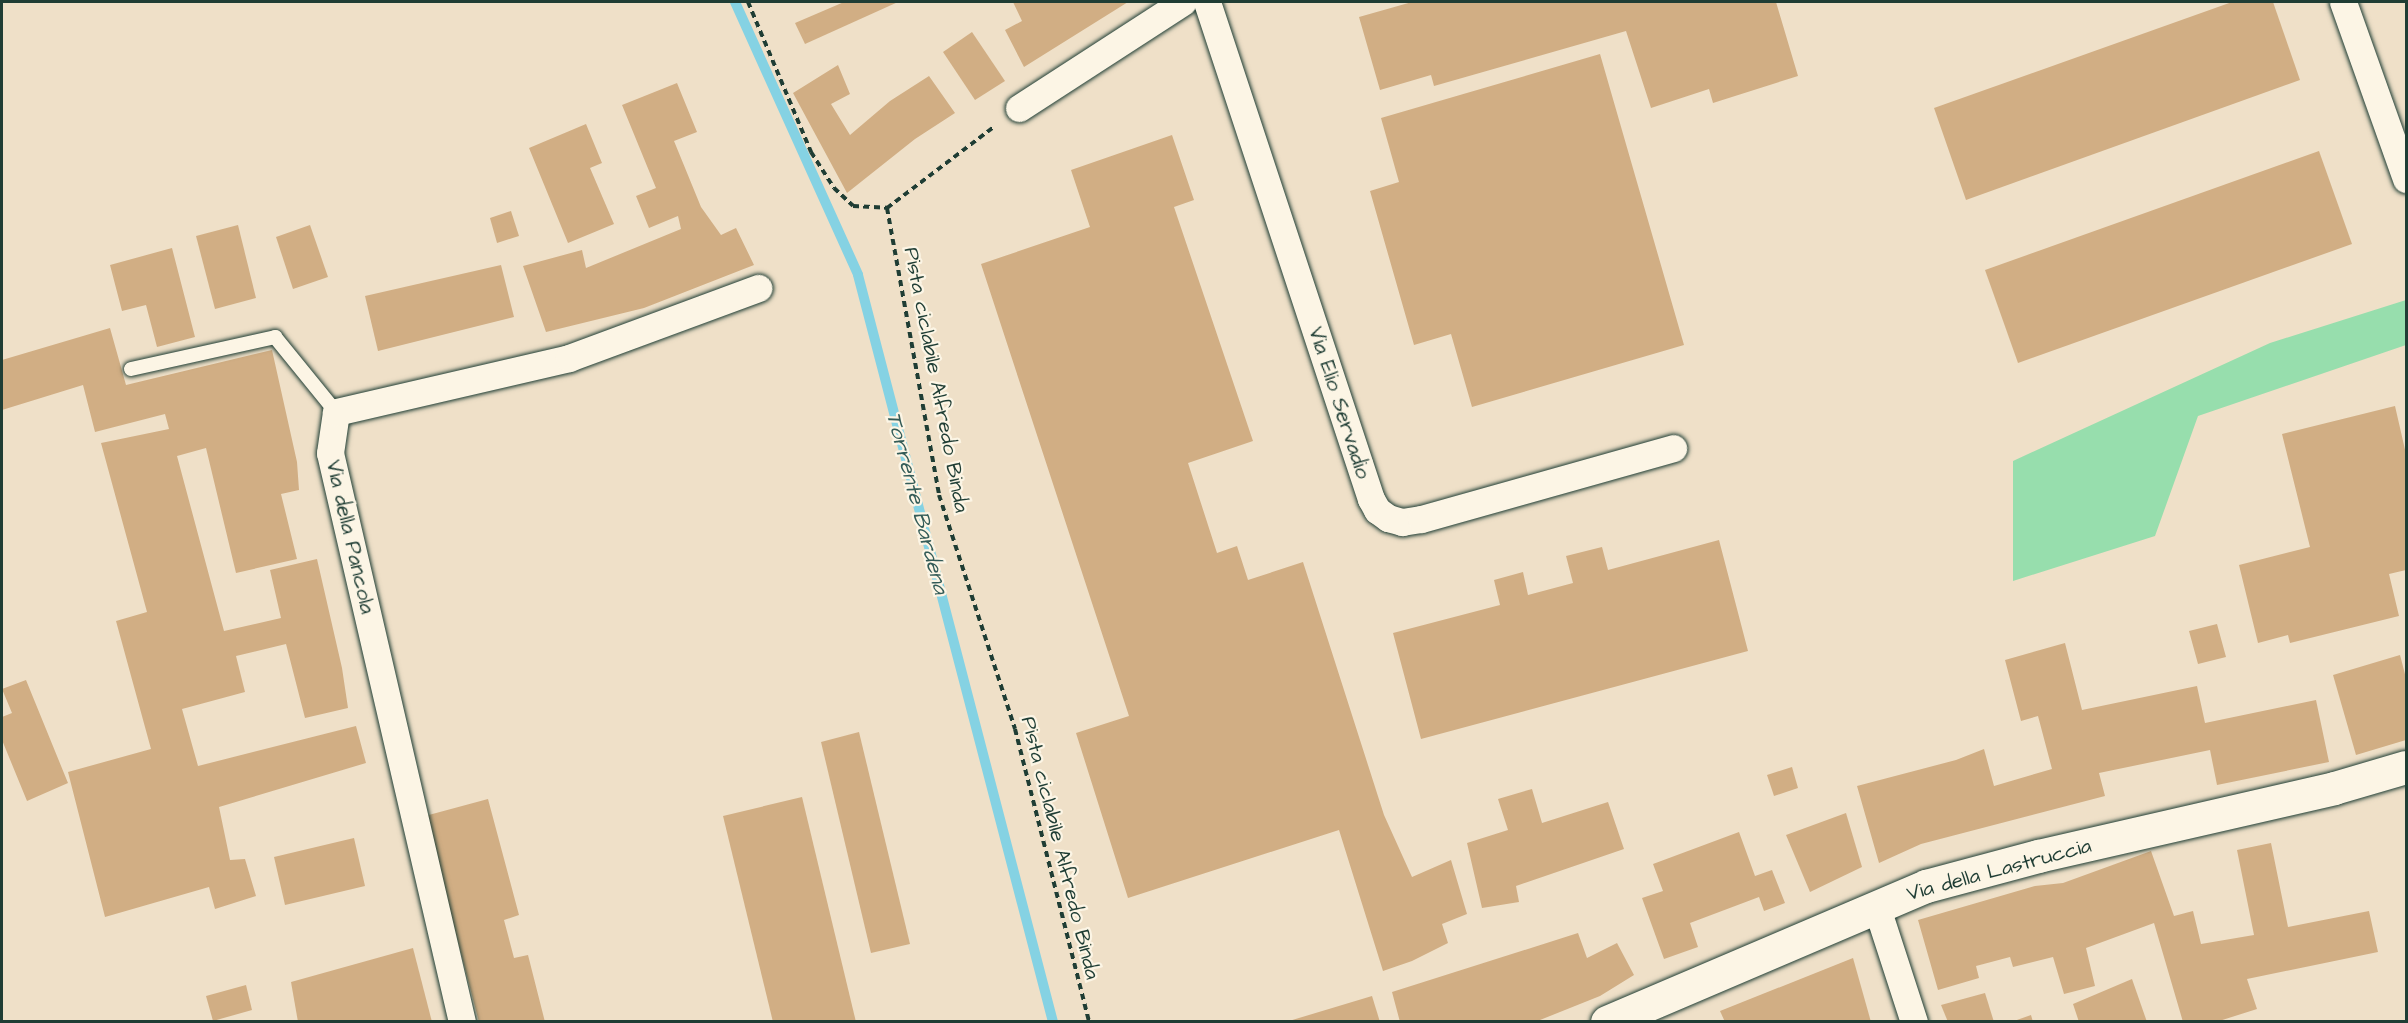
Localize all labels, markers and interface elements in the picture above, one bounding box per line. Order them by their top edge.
street label: Pista ciclabile Alfredo Binda [898,245,974,515]
street label: Via Elio Servadio [1303,324,1375,482]
water label: Torrente Bardena [880,409,954,597]
street label: Via della Pancola [320,458,380,616]
street label: Pista ciclabile Alfredo Binda [1015,714,1105,982]
street label: Via della Lastruccia [1904,833,2094,907]

